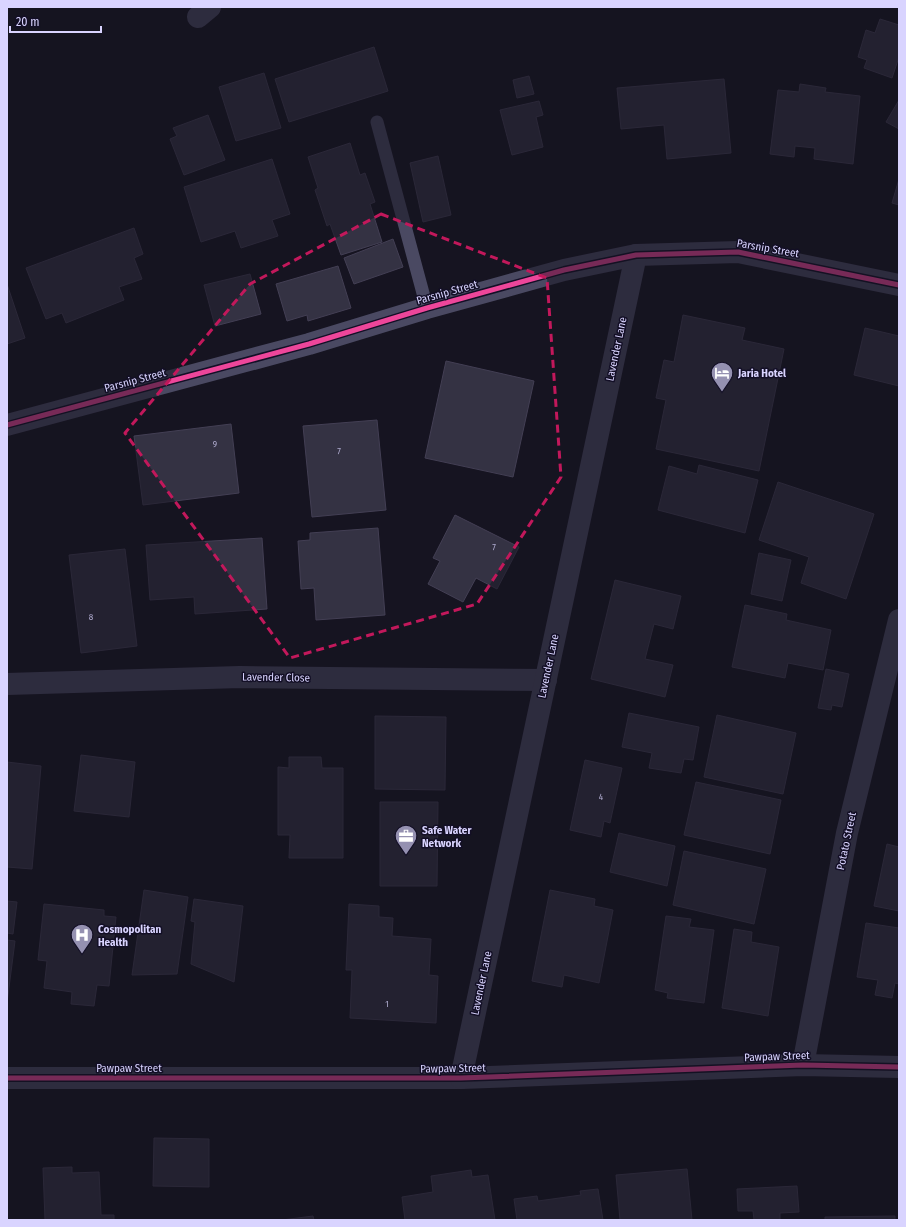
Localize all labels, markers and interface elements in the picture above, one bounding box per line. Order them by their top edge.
scale bar [10,8,101,34]
text: 20 m [16,15,40,29]
street label: Parsnip Street [736,237,800,260]
street label: Parsnip Street [415,277,480,307]
street label: Lavender Lane [603,316,630,382]
hotel icon: Jaria Hotel [709,360,735,393]
street label: Parsnip Street [103,366,168,395]
place label: Jaria Hotel [737,367,787,380]
house number: 9 [213,439,217,449]
house number: 7 [337,446,341,456]
house number: 7 [492,542,496,552]
house number: 8 [89,612,94,622]
street label: Lavender Lane [535,633,562,699]
street label: Lavender Close [242,670,310,685]
house number: 4 [599,792,604,802]
street label: Potato Street [834,811,859,871]
office icon: Safe Water Network [393,823,419,856]
place label: Safe Water Network [422,824,472,850]
hospital icon: Cosmopolitan Health [69,922,95,955]
place label: Cosmopolitan Health [98,923,161,949]
street label: Lavender Lane [468,950,495,1016]
house number: 1 [385,999,389,1009]
street label: Pawpaw Street [744,1049,810,1064]
street label: Pawpaw Street [420,1061,486,1076]
street label: Pawpaw Street [96,1062,162,1075]

